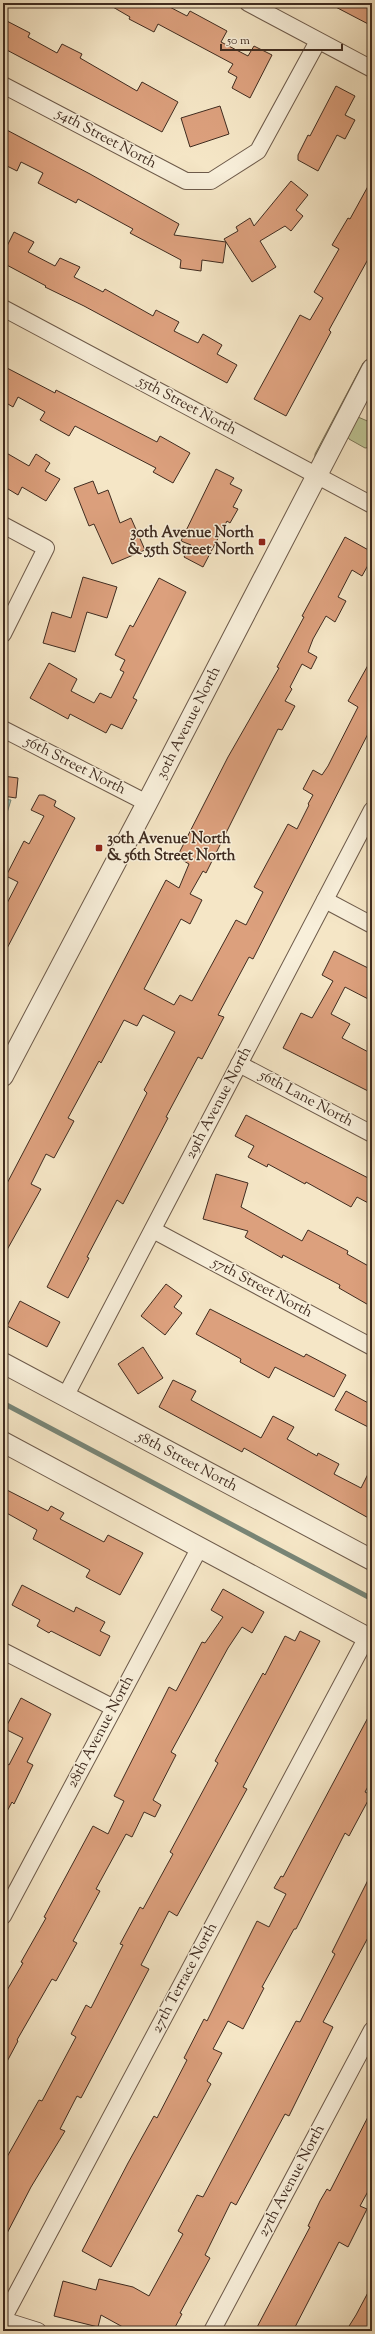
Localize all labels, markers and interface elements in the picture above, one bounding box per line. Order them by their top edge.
scale bar [221,26,342,52]
text: 50 m [226,32,250,50]
street label: 54th Street North [51,103,160,174]
street label: 55th Street North [133,371,240,441]
place label: 30th Avenue North & 55th Street North [128,523,254,561]
marker: 30th Avenue North & 55th Street North [257,537,267,547]
street label: 30th Avenue North [152,663,227,783]
street label: 56th Street North [20,731,129,801]
place label: 30th Avenue North & 56th Street North [107,829,236,867]
marker: 30th Avenue North & 56th Street North [94,843,104,853]
street label: 29th Avenue North [181,1043,258,1163]
street label: 56th Lane North [254,1065,357,1133]
street label: 57th Street North [207,1252,316,1323]
street label: 58th Street North [132,1426,241,1497]
street label: 28th Avenue North [63,1672,140,1792]
street label: 27th Terrace North [147,1919,223,2037]
street label: 27th Avenue North [254,2121,331,2241]

